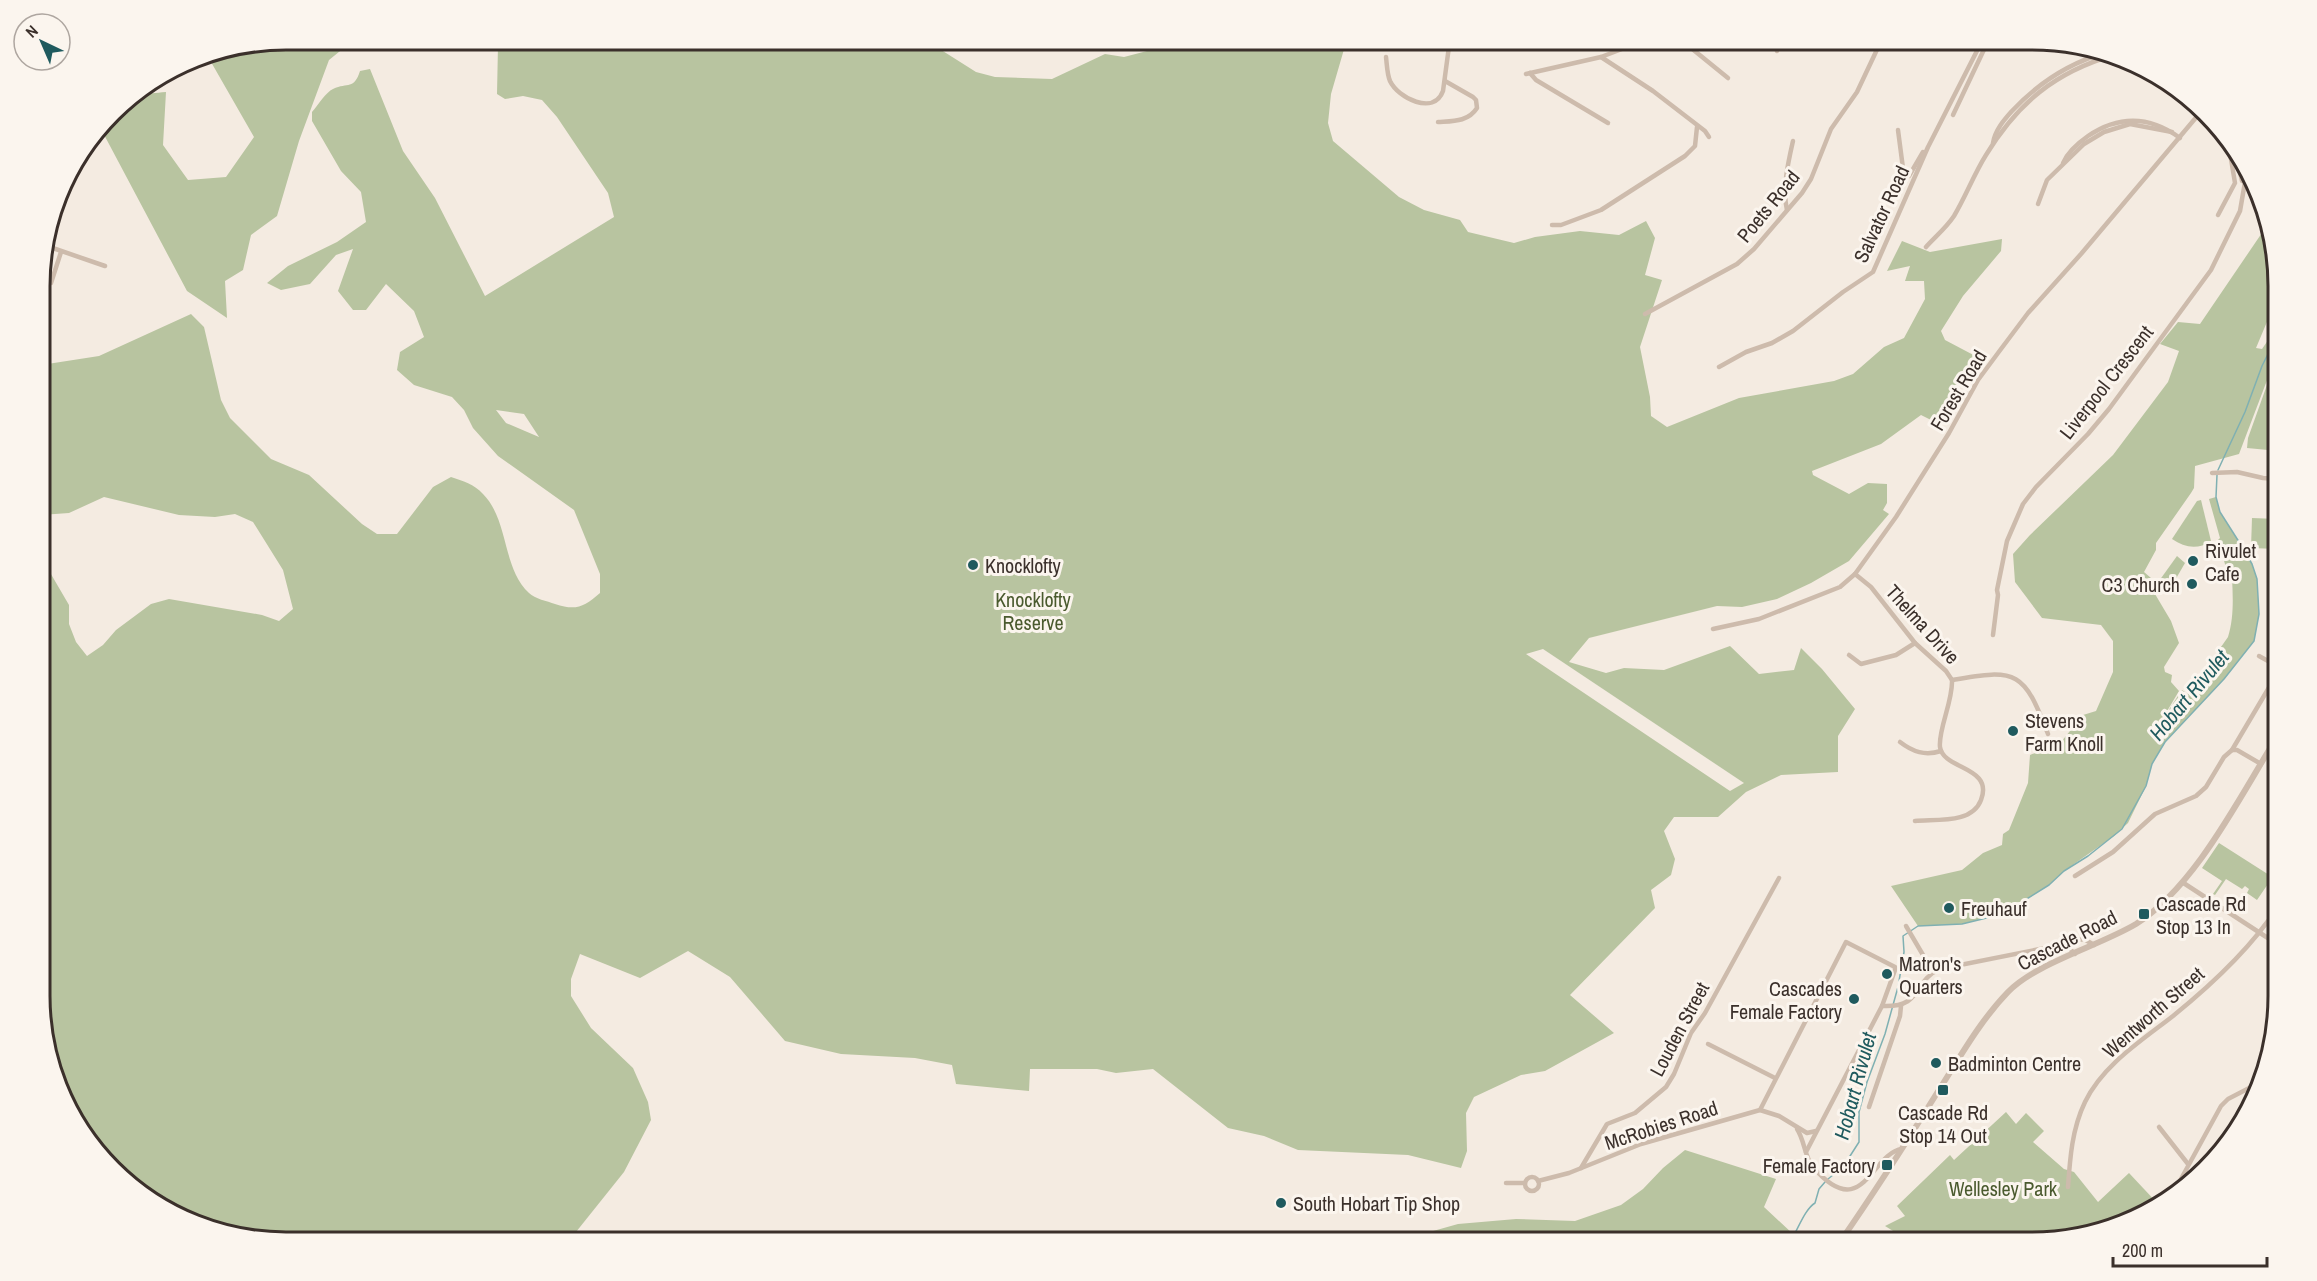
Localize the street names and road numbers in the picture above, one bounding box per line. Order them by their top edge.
street label: Salvator Road [1847,161,1915,267]
street label: Poets Road [1731,164,1805,248]
street label: Liverpool Crescent [2053,319,2159,445]
street label: Forest Road [1923,345,1993,435]
street label: Thelma Drive [1880,578,1966,670]
street label: Cascade Road [2013,903,2121,977]
street label: Wentworth Street [2096,960,2210,1064]
street label: Louden Street [1643,977,1715,1081]
street label: McRobies Road [1601,1094,1721,1156]

